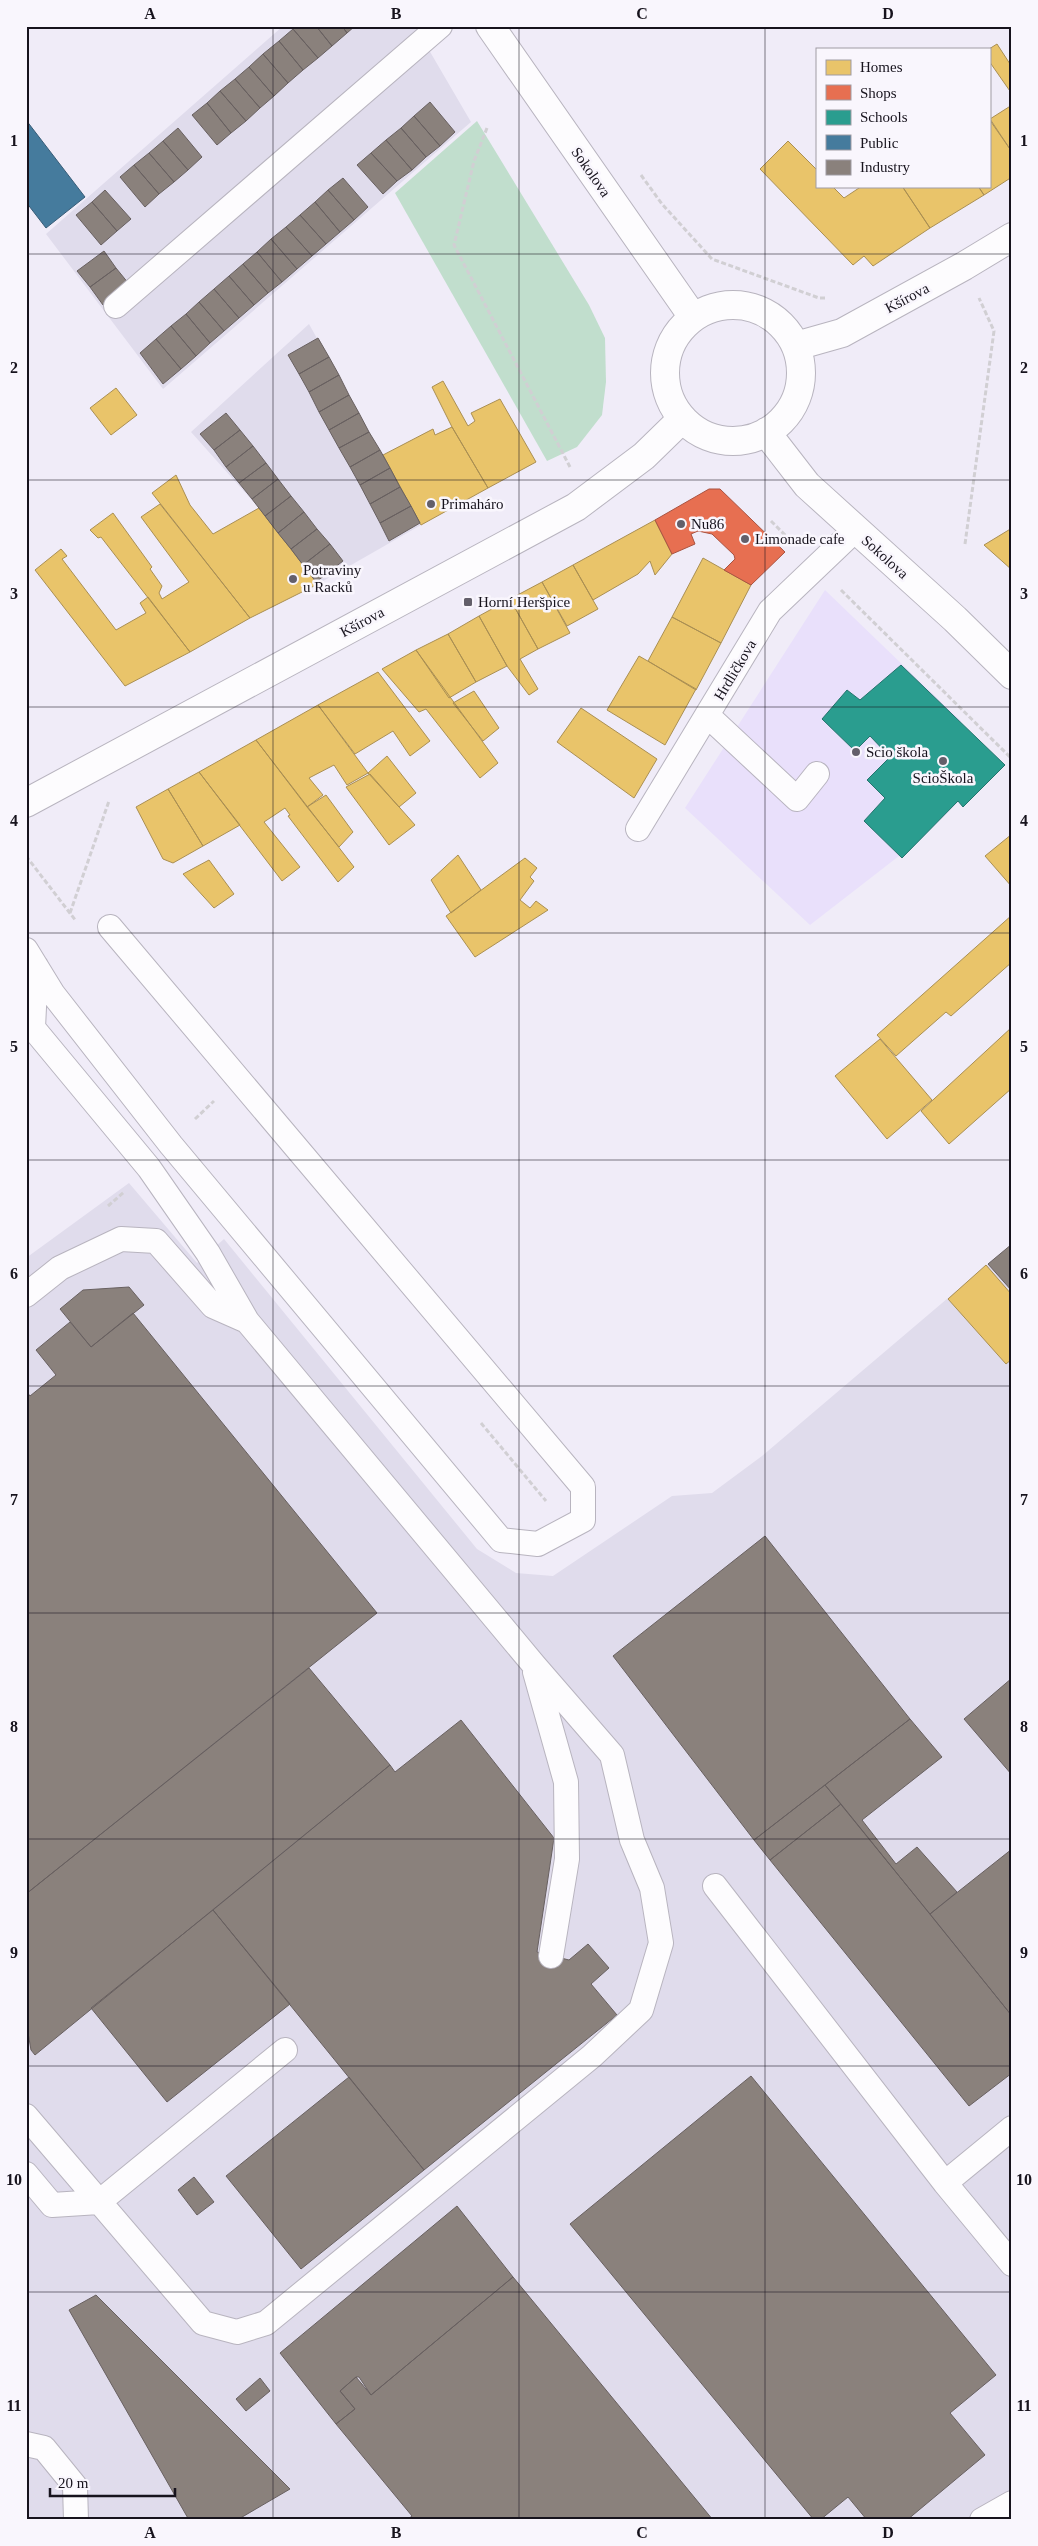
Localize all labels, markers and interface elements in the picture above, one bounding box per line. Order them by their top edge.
text: A [144,5,156,22]
text: B [391,5,402,22]
text: C [636,5,648,22]
text: D [882,5,894,22]
legend [816,48,990,188]
text: Homes [860,59,903,75]
text: Shops [860,85,897,101]
text: Schools [860,109,908,125]
text: 1 [10,132,18,149]
text: 1 [1020,132,1028,149]
text: Public [860,135,899,151]
street label: Sokolova [568,144,614,200]
text: Industry [860,159,910,175]
street label: Kšírova [882,280,932,316]
text: 2 [10,359,18,376]
text: 2 [1020,359,1028,376]
place label: Primaháro [441,496,503,512]
marker: Primaháro [425,498,437,510]
place label: Nu86 [691,516,725,532]
marker: Nu86 [675,518,687,530]
place label: Limonade cafe [755,531,845,547]
street label: Sokolova [859,532,912,582]
marker: Limonade cafe [739,533,751,545]
place label: Potraviny u Racků [303,562,362,595]
marker: Potraviny u Racků [287,573,299,585]
text: 3 [10,585,18,602]
text: 3 [1020,585,1028,602]
place label: Horní Heršpice [478,594,570,610]
marker: Horní Heršpice [462,596,474,608]
street label: Kšírova [337,604,387,640]
street label: Hrdličkova [711,637,759,703]
place label: Scio škola [866,744,928,760]
marker: Scio škola [850,746,862,758]
marker: ScioŠkola [937,755,949,767]
place label: ScioŠkola [913,770,974,786]
text: 4 [10,812,18,829]
text: 4 [1020,812,1028,829]
text: 5 [10,1038,18,1055]
text: 5 [1020,1038,1028,1055]
text: 6 [10,1265,18,1282]
text: 6 [1020,1265,1028,1282]
text: 7 [10,1491,18,1508]
text: 7 [1020,1491,1028,1508]
text: 8 [10,1718,18,1735]
text: 8 [1020,1718,1028,1735]
text: 9 [10,1944,18,1961]
text: 9 [1020,1944,1028,1961]
text: 10 [6,2171,22,2188]
text: 10 [1016,2171,1032,2188]
text: 11 [6,2397,22,2414]
text: 11 [1016,2397,1032,2414]
scale bar [50,2466,175,2498]
text: 20 m [58,2475,89,2491]
text: A [144,2524,156,2541]
text: B [391,2524,402,2541]
text: C [636,2524,648,2541]
text: D [882,2524,894,2541]

